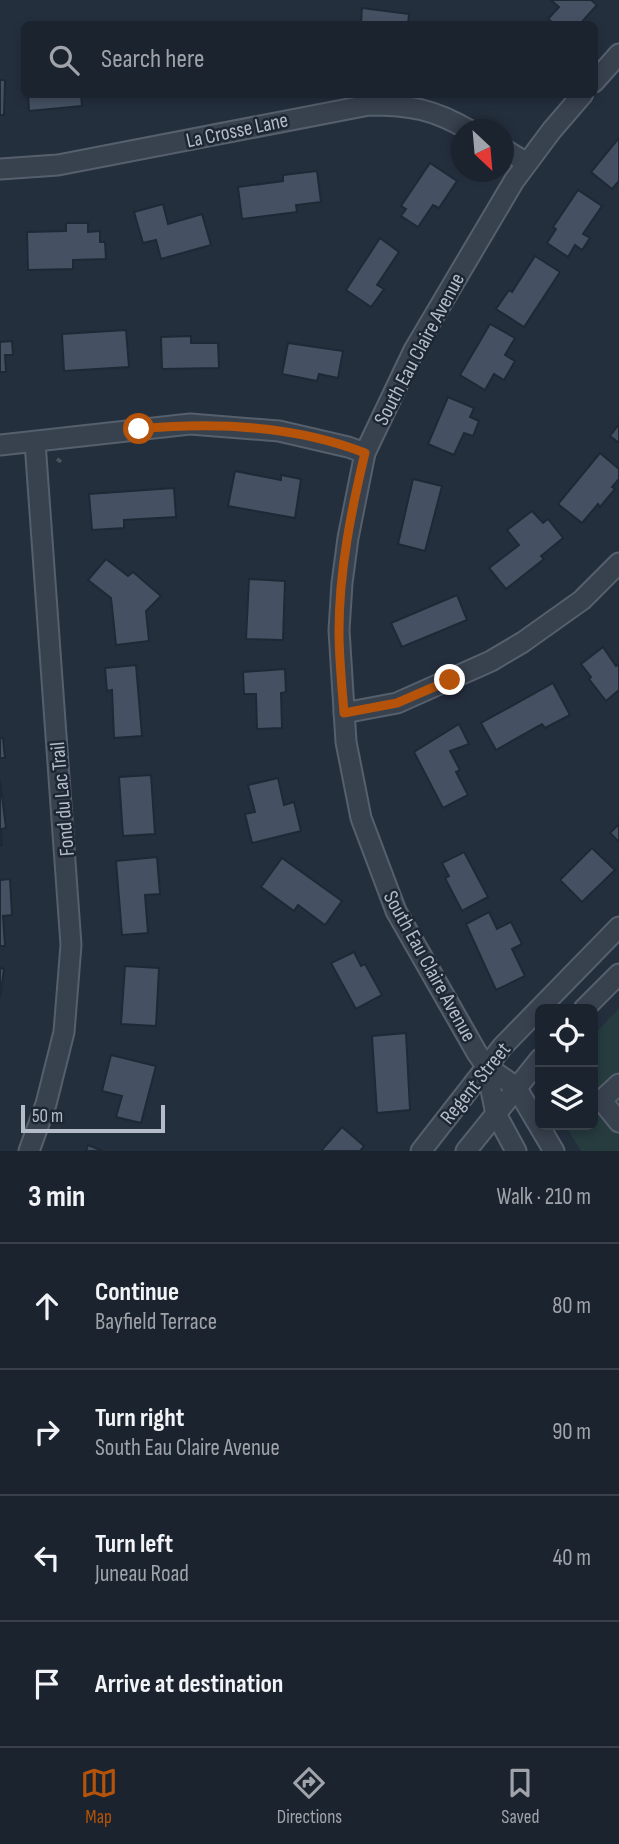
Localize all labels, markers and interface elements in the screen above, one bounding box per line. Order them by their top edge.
search box [21,21,598,98]
icon: search [45,41,83,79]
text: Search here [101,44,204,75]
street label: La Crosse Lane [184,107,290,153]
north arrow [451,119,514,182]
street label: South Eau Claire Avenue [369,269,470,430]
route start [123,413,154,444]
route end [434,664,465,695]
street label: Fond du Lac Trail [45,741,80,857]
street label: South Eau Claire Avenue [378,886,481,1046]
map controls [535,1004,598,1130]
button: locate [535,1004,598,1067]
street label: Regent Street [435,1037,516,1129]
button: layers [535,1067,598,1130]
scale bar [21,1102,164,1134]
text: 50 m [32,1105,63,1128]
text: 3 min [28,1179,85,1215]
text: Walk · 210 m [497,1183,591,1211]
text: Continue [95,1277,179,1308]
icon: ahead [28,1287,66,1325]
text: 80 m [552,1292,591,1320]
text: Bayfield Terrace [95,1308,217,1336]
text: Turn right [95,1403,184,1434]
icon: right [28,1413,66,1451]
text: 90 m [552,1418,591,1446]
text: South Eau Claire Avenue [95,1434,280,1462]
text: Turn left [95,1529,173,1560]
icon: left [28,1539,66,1577]
text: 40 m [553,1544,591,1572]
text: Juneau Road [95,1560,189,1588]
icon: arrive [28,1665,66,1703]
text: Arrive at destination [95,1669,283,1700]
tab: Map [80,1764,118,1829]
tab: Directions [277,1764,342,1829]
tab: Saved [501,1764,539,1829]

